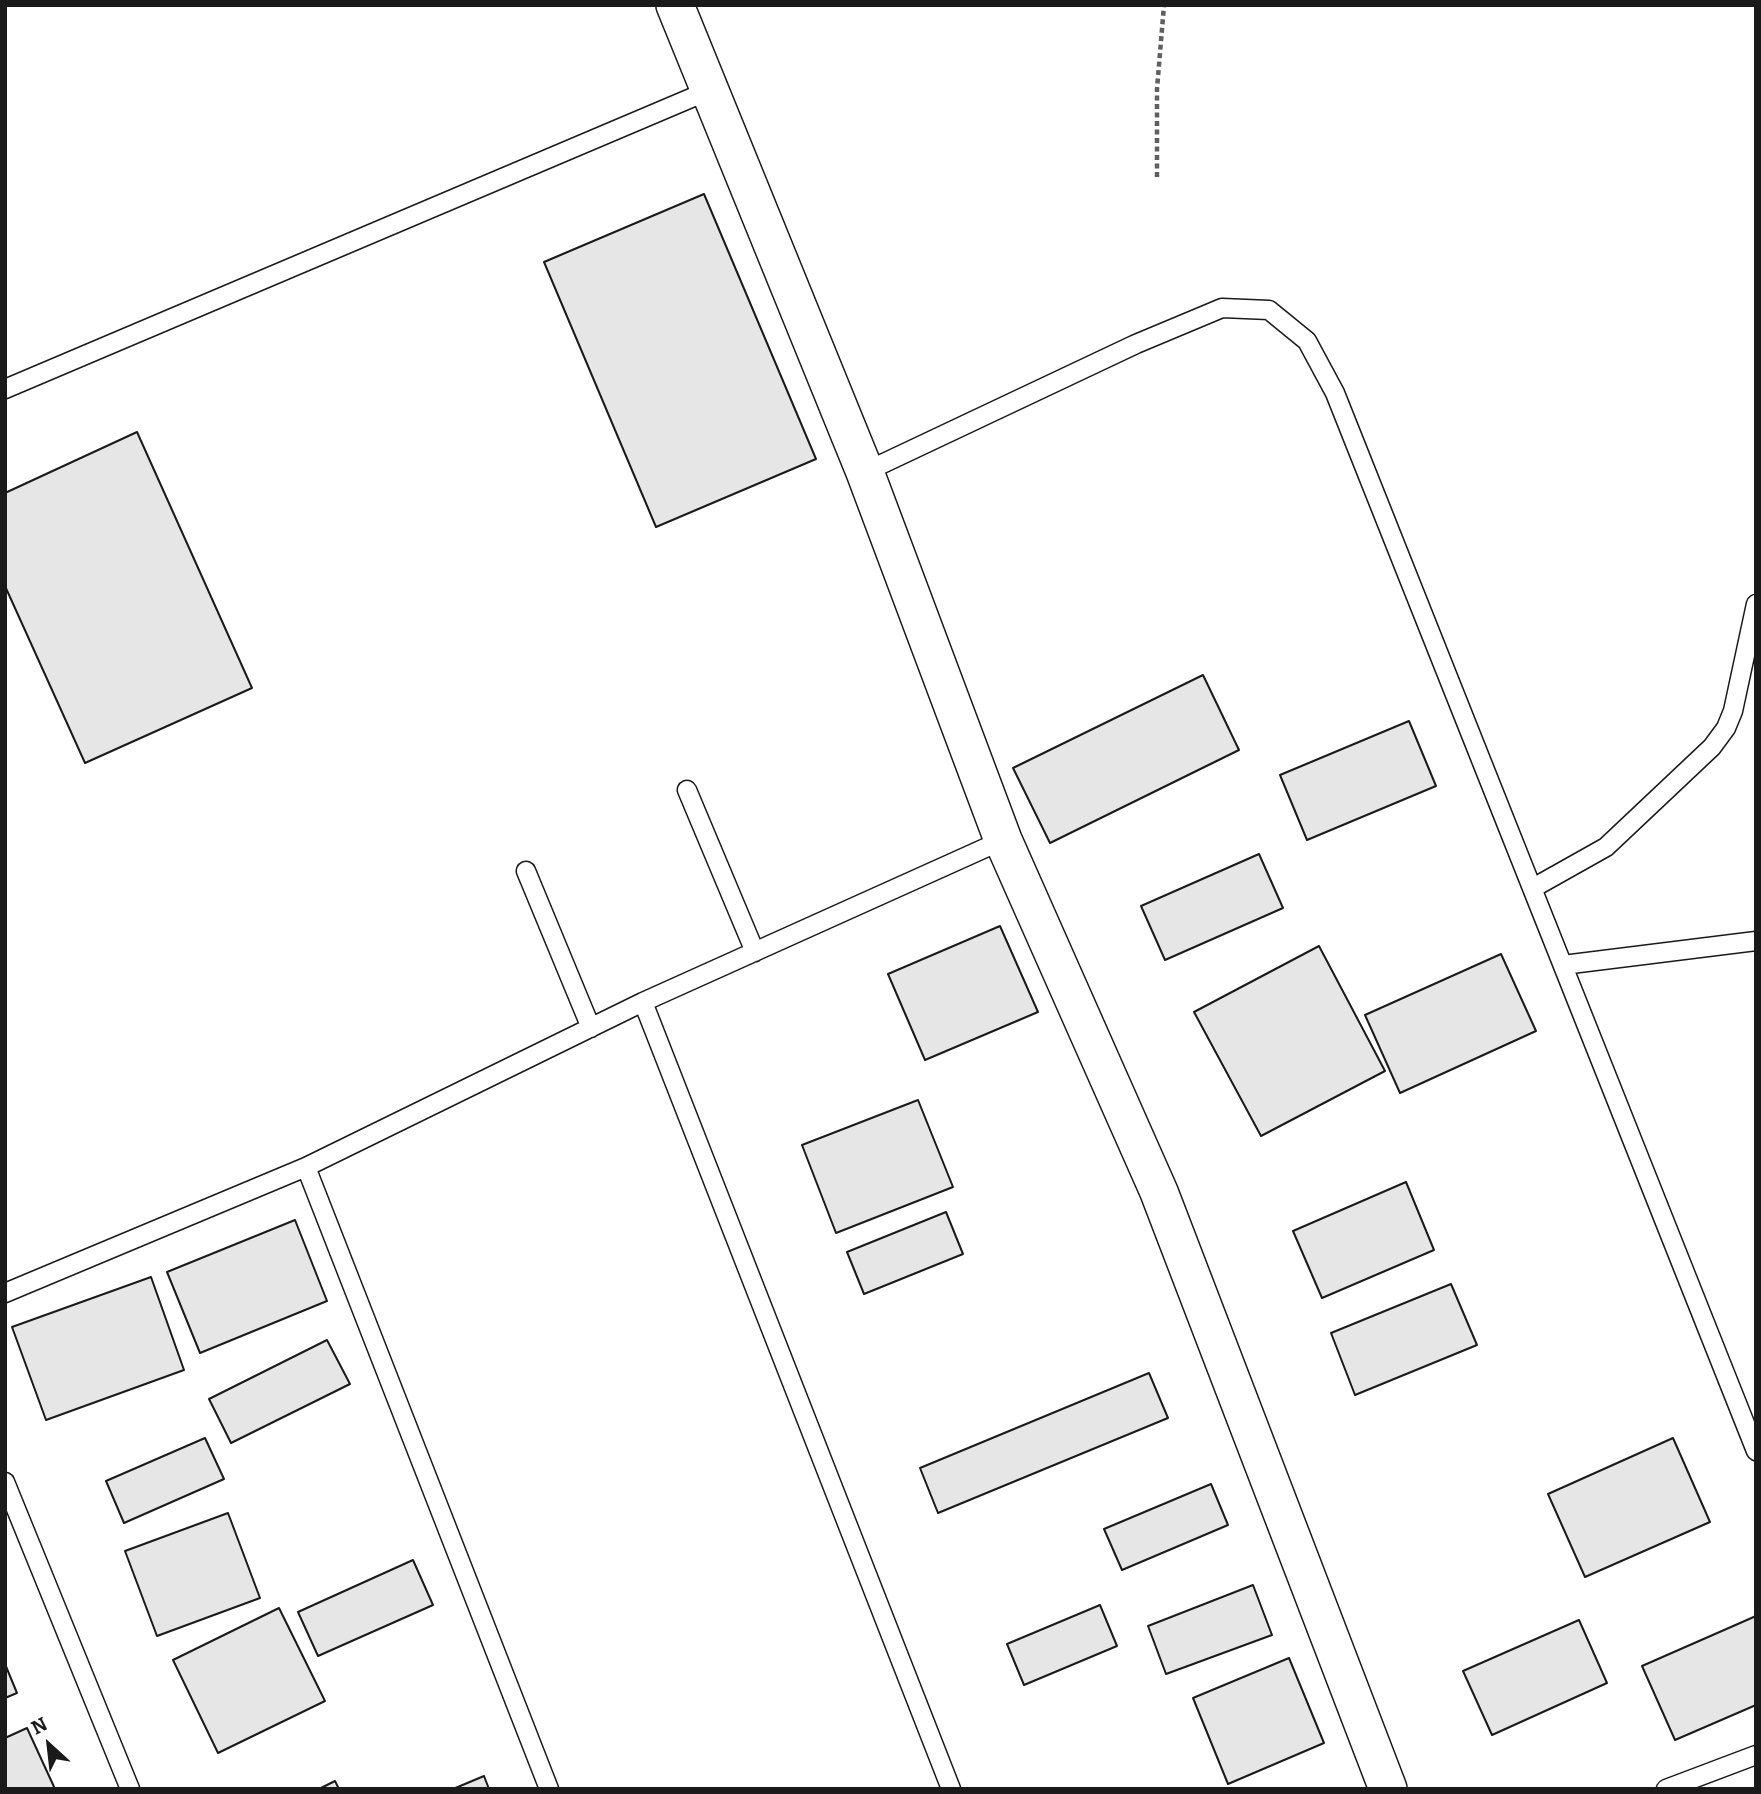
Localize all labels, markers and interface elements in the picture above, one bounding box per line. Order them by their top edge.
north arrow [14,1710,84,1780]
text: N [27,1712,51,1739]

